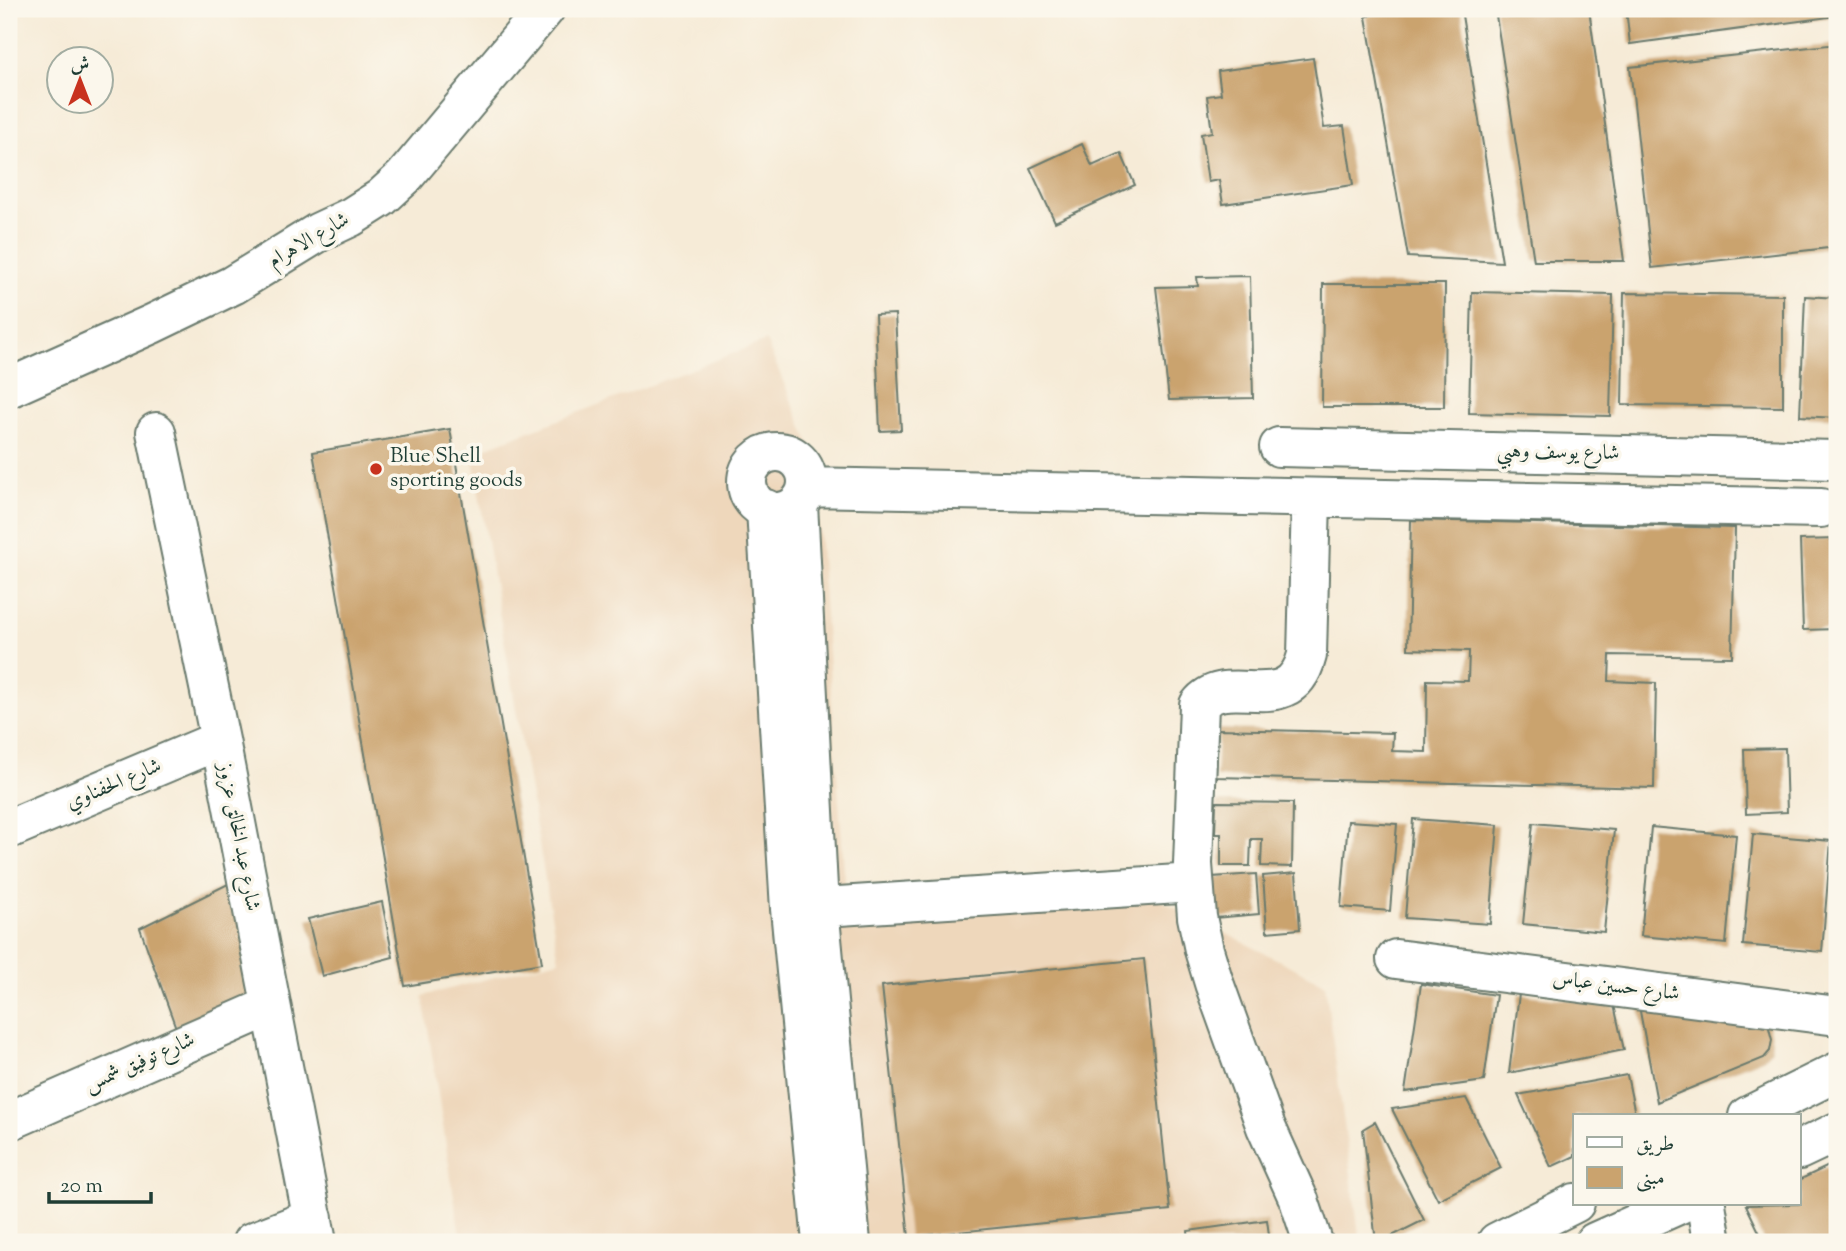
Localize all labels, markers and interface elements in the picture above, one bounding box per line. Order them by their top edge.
north arrow [46,46,116,116]
text: ش [71,52,89,79]
street label: شارع الاهرام [263,206,356,277]
street label: شارع يوسف وهبي [1496,437,1620,472]
place label: Blue Shell sporting goods [390,442,523,496]
marker: Blue Shell sporting goods [368,461,384,477]
street label: شارع الحفناوي [62,751,167,819]
street label: شارع عبد الخالق عزوز [208,758,267,914]
street label: شارع حسين عباس [1551,964,1681,1011]
street label: شارع توفيق شمس [80,1025,200,1102]
legend [1573,1114,1800,1206]
text: طريق [1636,1130,1674,1160]
scale bar [49,1160,150,1204]
text: مبنى [1636,1164,1665,1194]
text: 20 m [60,1172,103,1202]

